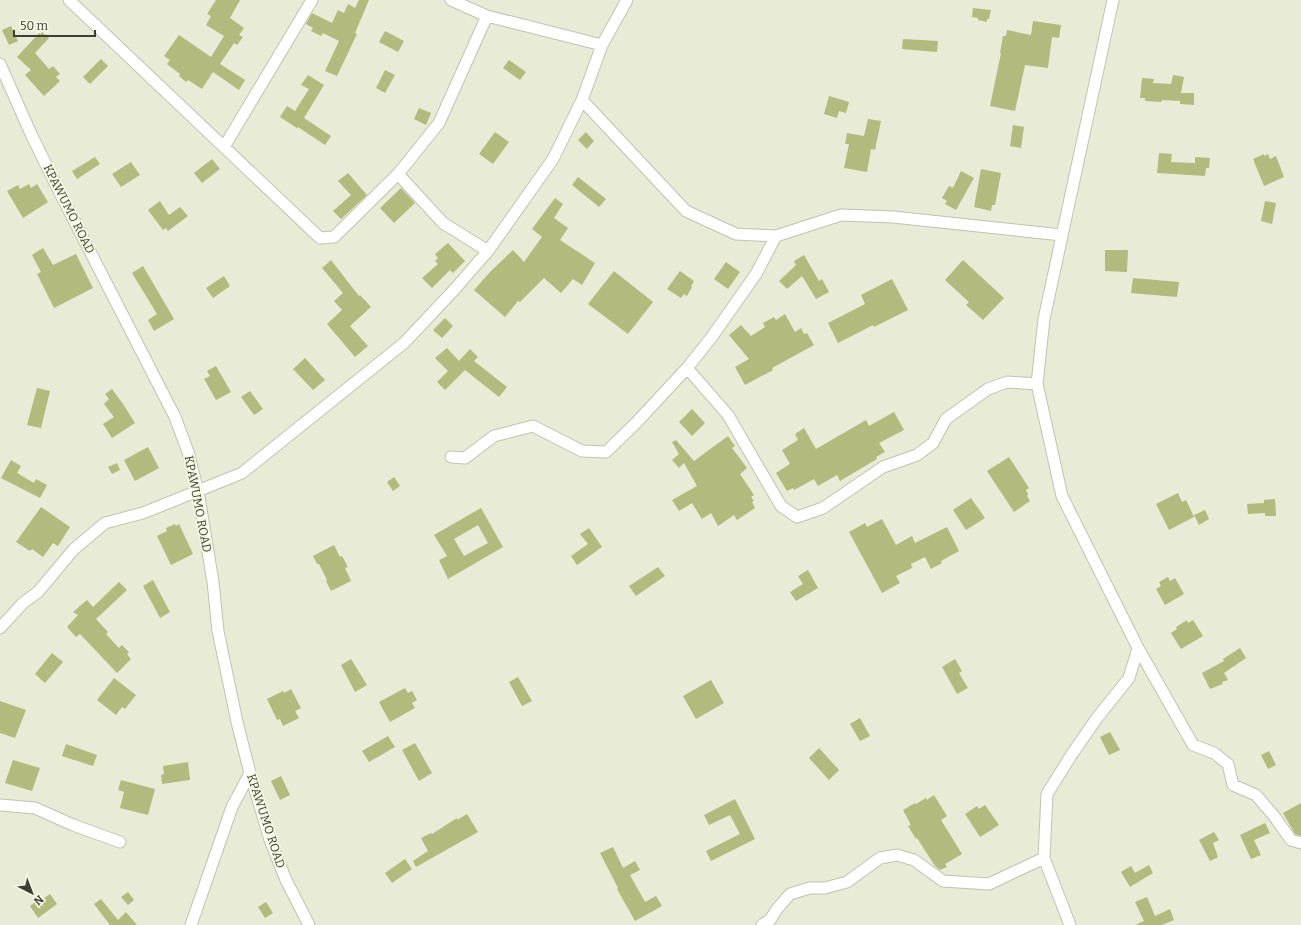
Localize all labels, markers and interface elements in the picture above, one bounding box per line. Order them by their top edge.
scale bar [14,12,95,38]
text: 50 m [20,19,49,33]
street label: KPAWUMO ROAD [40,162,98,256]
street label: KPAWUMO ROAD [182,455,214,553]
street label: KPAWUMO ROAD [244,772,288,870]
north arrow [12,873,52,913]
text: N [30,892,46,908]

